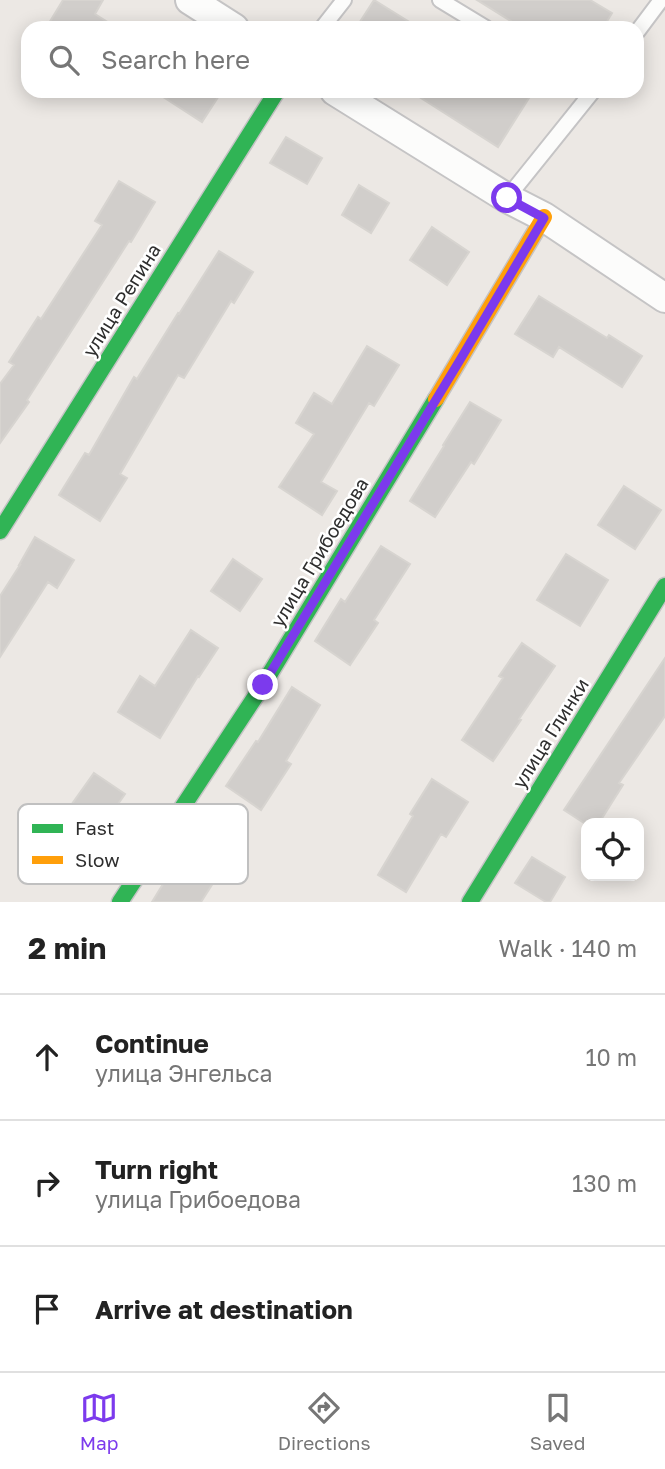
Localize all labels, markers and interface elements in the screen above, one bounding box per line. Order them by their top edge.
search box [21,21,644,98]
icon: search [45,41,83,79]
text: Search here [101,44,250,75]
route start [491,182,522,213]
street label: улица Репина [77,239,165,361]
street label: улица Грибоедова [265,473,373,631]
route end [247,669,278,700]
street label: улица Глинки [507,674,593,792]
legend [18,804,248,884]
text: Fast [75,816,114,839]
map controls [581,818,644,881]
button: locate [581,818,644,881]
text: Slow [75,848,120,871]
text: 2 min [28,930,106,966]
text: Walk · 140 m [499,934,637,962]
text: Continue [95,1028,209,1059]
icon: ahead [28,1038,66,1076]
text: 10 m [585,1043,637,1071]
text: улица Энгельса [95,1059,273,1087]
text: Turn right [95,1154,218,1185]
icon: right [28,1164,66,1202]
text: 130 m [572,1169,637,1197]
text: улица Грибоедова [95,1185,301,1213]
icon: arrive [28,1290,66,1328]
text: Arrive at destination [95,1294,353,1325]
tab: Map [80,1389,118,1454]
tab: Directions [278,1389,371,1454]
tab: Saved [530,1389,585,1454]

